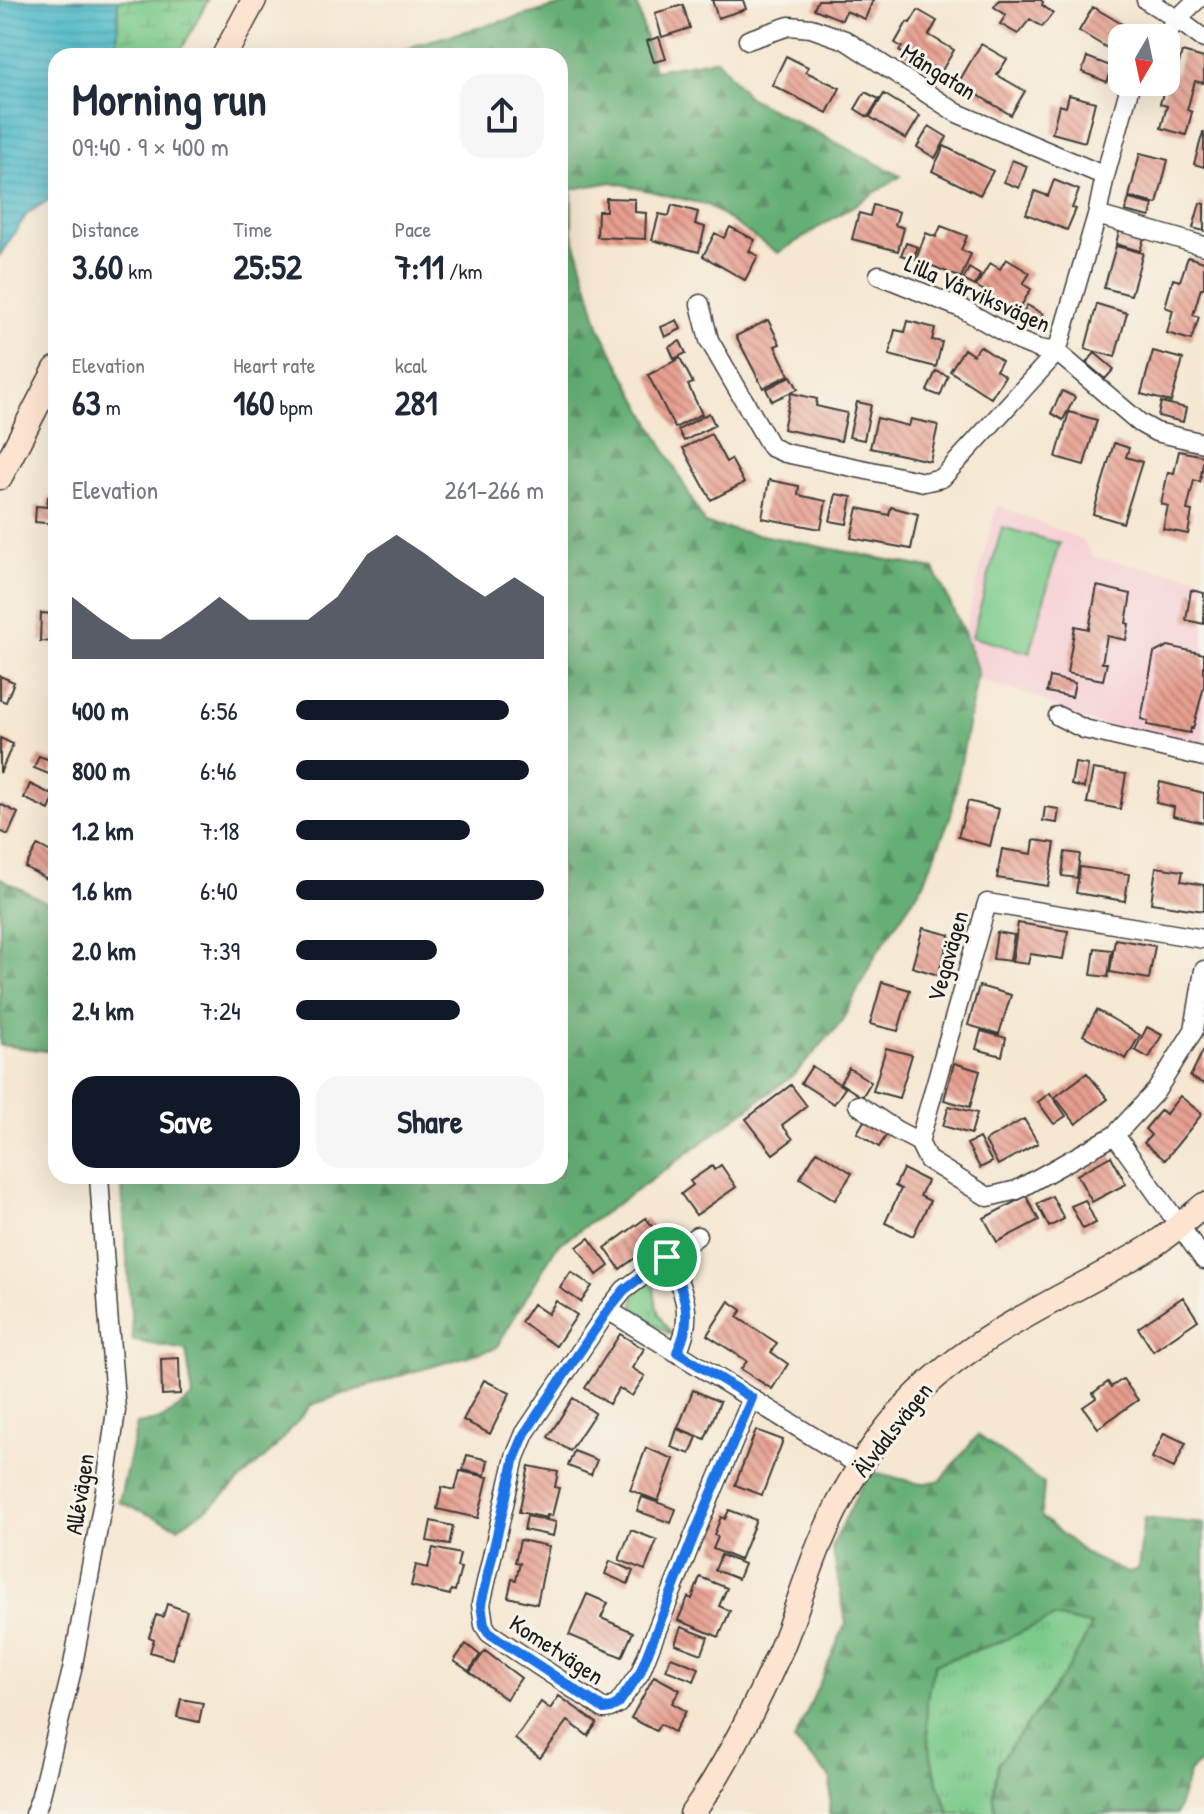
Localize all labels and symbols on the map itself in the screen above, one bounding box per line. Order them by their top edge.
north arrow [1108,24,1180,96]
street label: Mångatan [895,35,983,107]
street label: Lilla Vårviksvägen [900,247,1056,339]
street label: Vegavägen [919,907,975,1005]
pin [633,1223,701,1291]
street label: Älvdalsvägen [845,1375,939,1483]
street label: Allévägen [57,1451,101,1537]
street label: Kometvägen [504,1607,610,1691]

